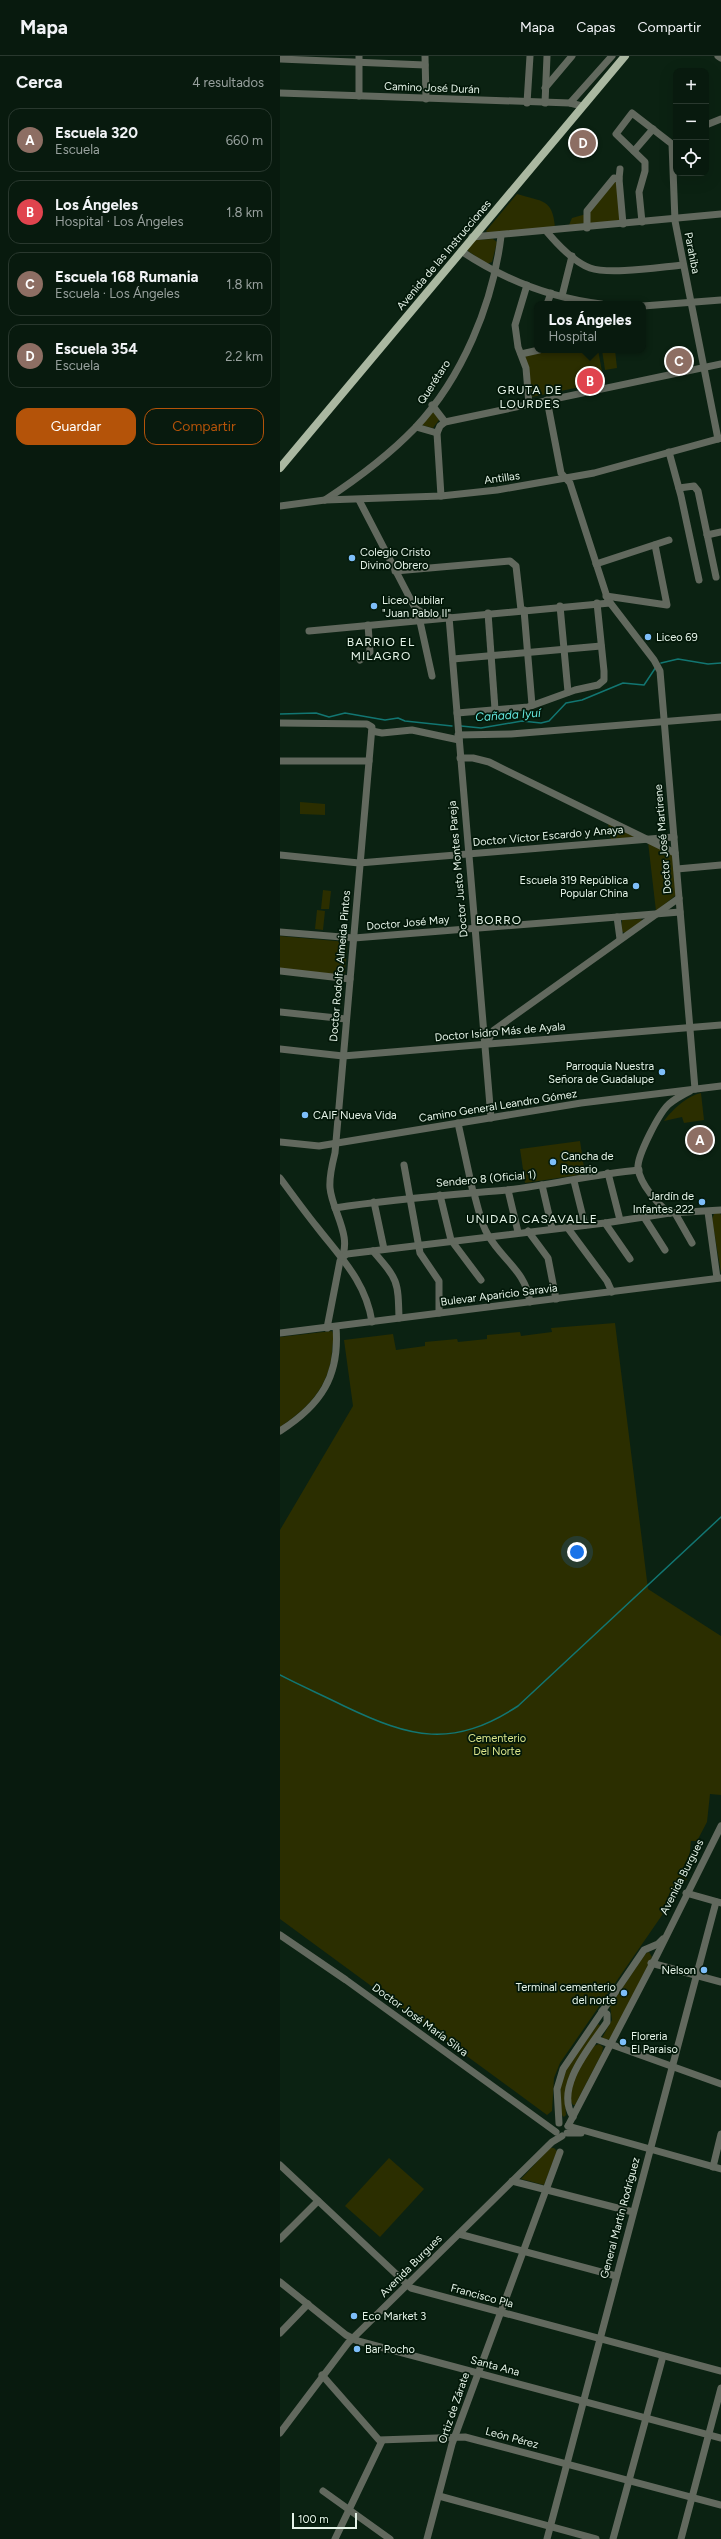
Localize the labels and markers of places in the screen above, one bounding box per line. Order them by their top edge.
pin: D [570,128,596,158]
pin: C [666,346,692,376]
pin: B [577,366,603,396]
place label: Colegio Cristo Divino Obrero [360,546,431,572]
marker: Colegio Cristo Divino Obrero [347,553,357,563]
place label: Liceo Jubilar "Juan Pablo II" [382,594,451,620]
marker: Liceo Jubilar "Juan Pablo II" [369,601,379,611]
place label: Liceo 69 [656,631,698,644]
marker: Liceo 69 [643,632,653,642]
place label: Escuela 319 República Popular China [520,874,628,900]
marker: Escuela 319 República Popular China [631,881,641,891]
place label: Parroquia Nuestra Señora de Guadalupe [548,1060,654,1086]
marker: Parroquia Nuestra Señora de Guadalupe [657,1067,667,1077]
place label: CAIF Nueva Vida [313,1109,397,1122]
marker: CAIF Nueva Vida [300,1110,310,1120]
pin: A [687,1125,713,1155]
place label: Cancha de Rosario [561,1150,614,1176]
marker: Cancha de Rosario [548,1157,558,1167]
place label: Jardín de Infantes 222 [633,1190,694,1216]
marker: Jardín de Infantes 222 [697,1197,707,1207]
place label: Nelson [661,1964,696,1977]
marker: Nelson [699,1965,709,1975]
place label: Terminal cementerio del norte [516,1981,616,2007]
marker: Terminal cementerio del norte [619,1988,629,1998]
place label: Floreria El Paraiso [631,2030,678,2056]
marker: Floreria El Paraiso [618,2037,628,2047]
place label: Eco Market 3 [362,2310,426,2323]
marker: Eco Market 3 [349,2311,359,2321]
place label: Bar Pocho [365,2343,415,2356]
marker: Bar Pocho [352,2344,362,2354]

